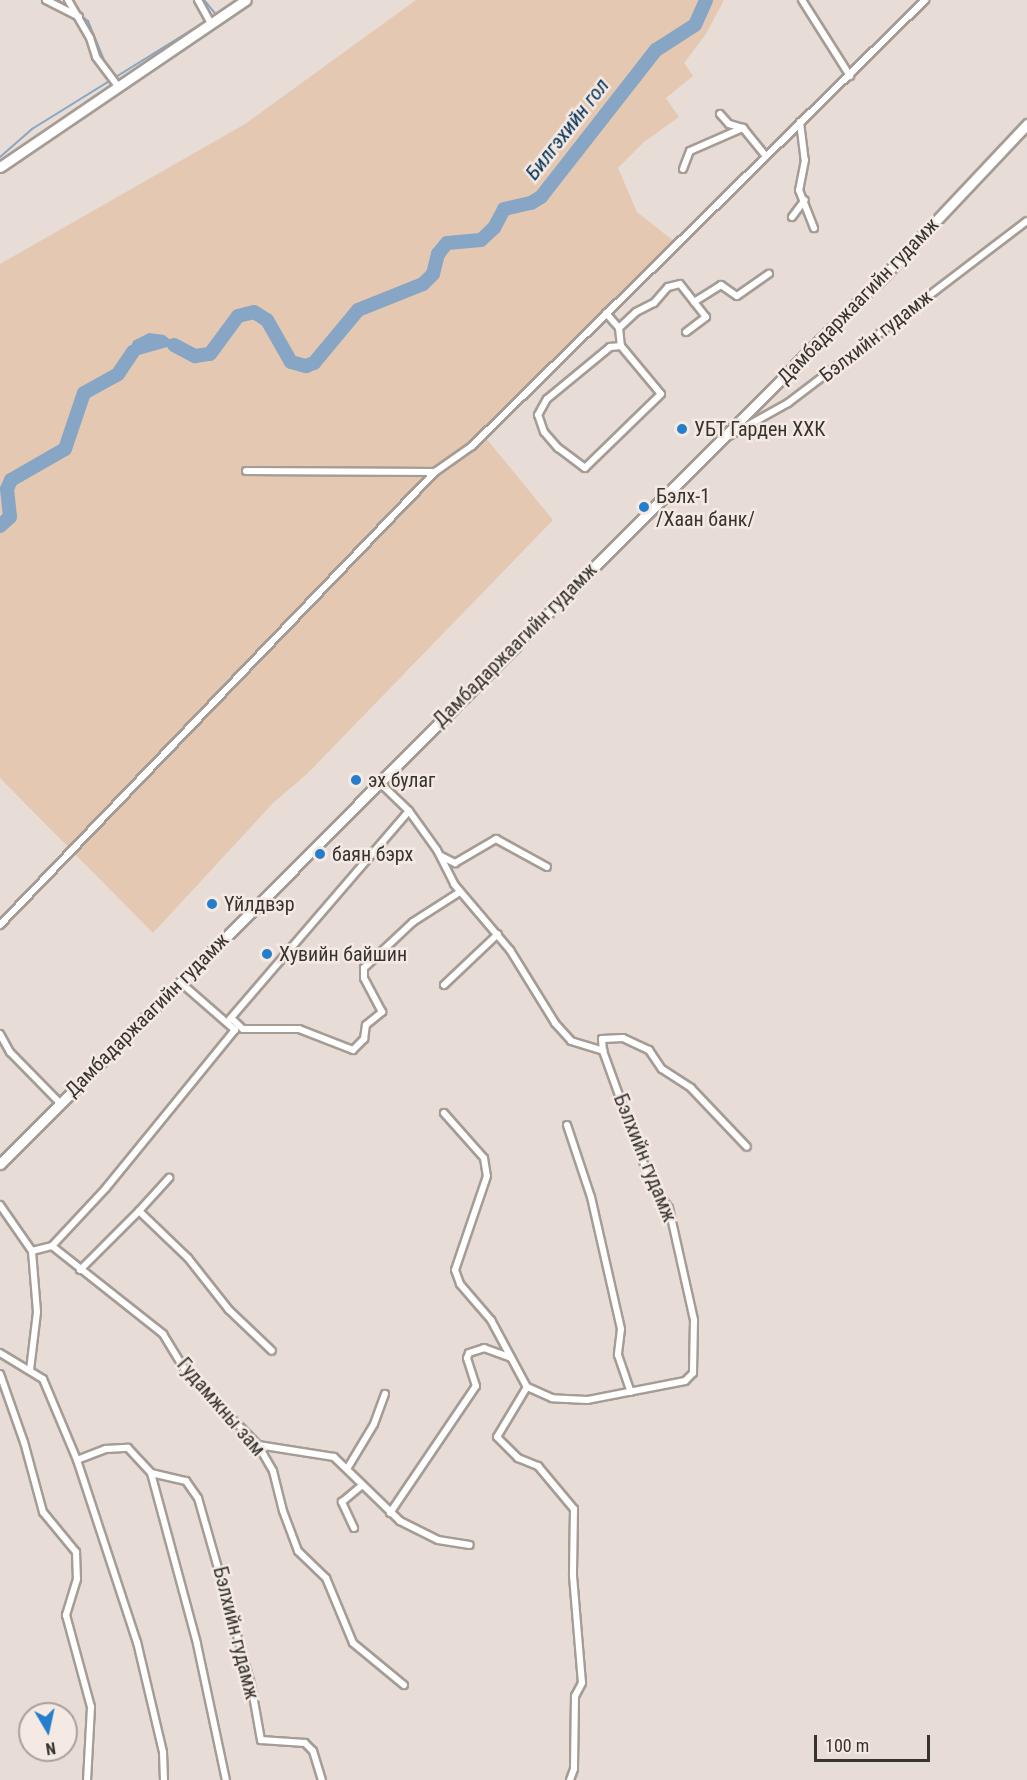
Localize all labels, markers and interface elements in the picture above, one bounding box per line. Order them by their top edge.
water label: Билгэхийн гол [520,73,614,185]
street label: Дамбадаржаагийн гудамж [772,213,944,389]
street label: Бэлхийн гудамж [815,285,937,387]
place label: УБТ Гарден ХХК [694,417,826,441]
marker: УБТ Гарден ХХК [675,422,689,436]
place label: Бэлх-1 /Хаан банк/ [656,484,755,531]
marker: Бэлх-1 /Хаан банк/ [637,500,651,514]
street label: Дамбадаржаагийн гудамж [428,558,602,732]
place label: эх булаг [368,768,436,792]
marker: эх булаг [349,773,363,787]
place label: баян бэрх [332,842,413,866]
marker: баян бэрх [313,847,327,861]
place label: Үйлдвэр [224,892,295,916]
marker: Үйлдвэр [205,897,219,911]
street label: Дамбадаржаагийн гудамж [60,928,234,1102]
place label: Хувийн байшин [279,942,407,966]
marker: Хувийн байшин [260,947,274,961]
street label: Бэлхийн гудамж [608,1090,682,1226]
street label: Гудамжны зам [172,1353,270,1461]
street label: Бэлхийн гудамж [208,1564,264,1702]
north arrow [18,1702,78,1762]
scale bar [817,1723,932,1761]
text: 100 m [825,1735,869,1756]
text: N [44,1738,57,1758]

